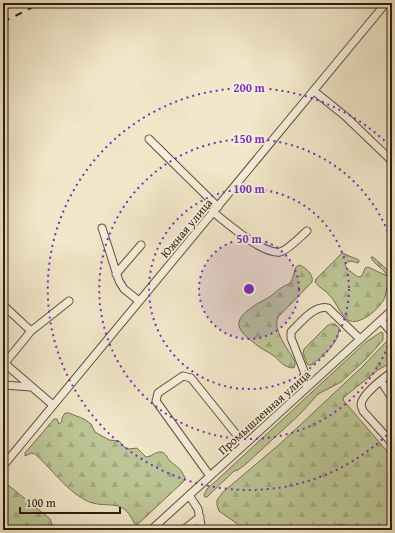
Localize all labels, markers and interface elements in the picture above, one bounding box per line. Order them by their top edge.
text: 200 m [233,79,266,96]
text: 150 m [233,130,266,147]
text: 100 m [233,180,266,197]
street label: Южная улица [156,194,216,261]
text: 50 m [236,230,262,247]
centre of rings [242,282,256,296]
street label: Промышленная улица [214,366,314,458]
scale bar [20,489,120,515]
text: 100 m [26,494,56,511]

